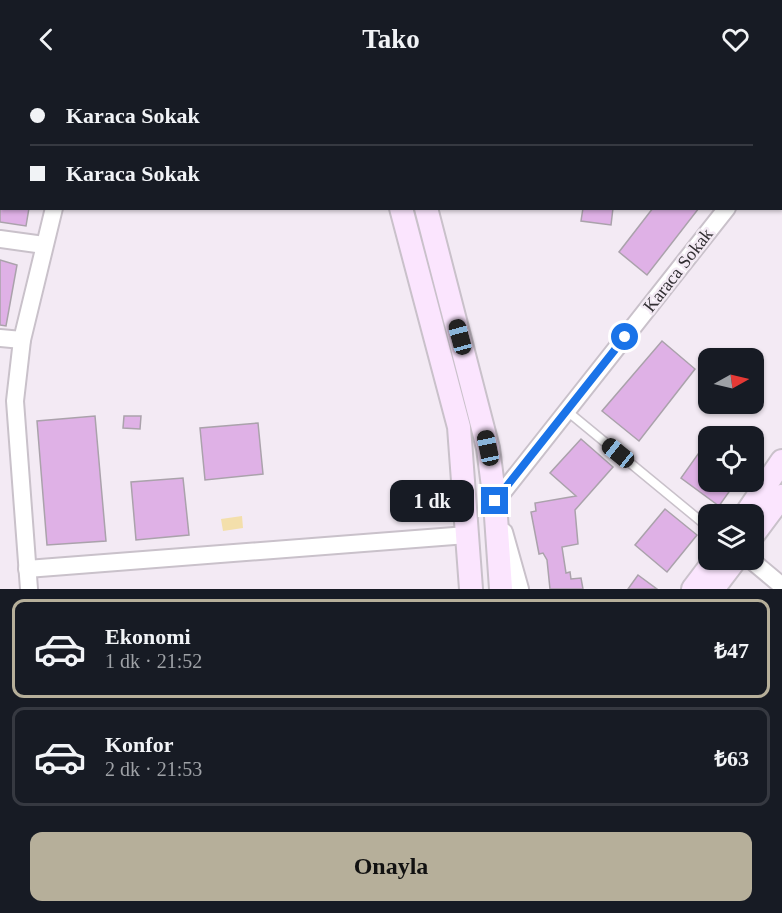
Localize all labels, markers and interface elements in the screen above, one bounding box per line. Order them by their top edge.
icon: back [30,23,63,56]
icon: heart [719,23,752,56]
text: Tako [362,24,420,54]
text: Karaca Sokak [66,103,200,128]
text: Karaca Sokak [66,161,200,186]
street label: Karaca Sokak [639,224,717,316]
car [447,317,473,357]
route start [611,323,638,350]
north arrow [698,348,764,414]
map controls [698,348,764,570]
button: locate [698,426,764,492]
car [475,429,501,467]
car [598,435,638,471]
callout: 1 dk [390,480,474,522]
route end [481,487,508,514]
text: 1 dk [413,490,451,512]
button: layers [698,504,764,570]
icon: car [33,622,87,676]
text: Ekonomi [105,624,191,649]
text: ₺47 [714,638,749,663]
text: 1 dk · 21:52 [105,650,202,672]
icon: car [33,730,87,784]
text: Konfor [105,732,173,757]
text: ₺63 [714,746,749,771]
text: 2 dk · 21:53 [105,758,202,780]
button: Onayla [30,832,752,901]

